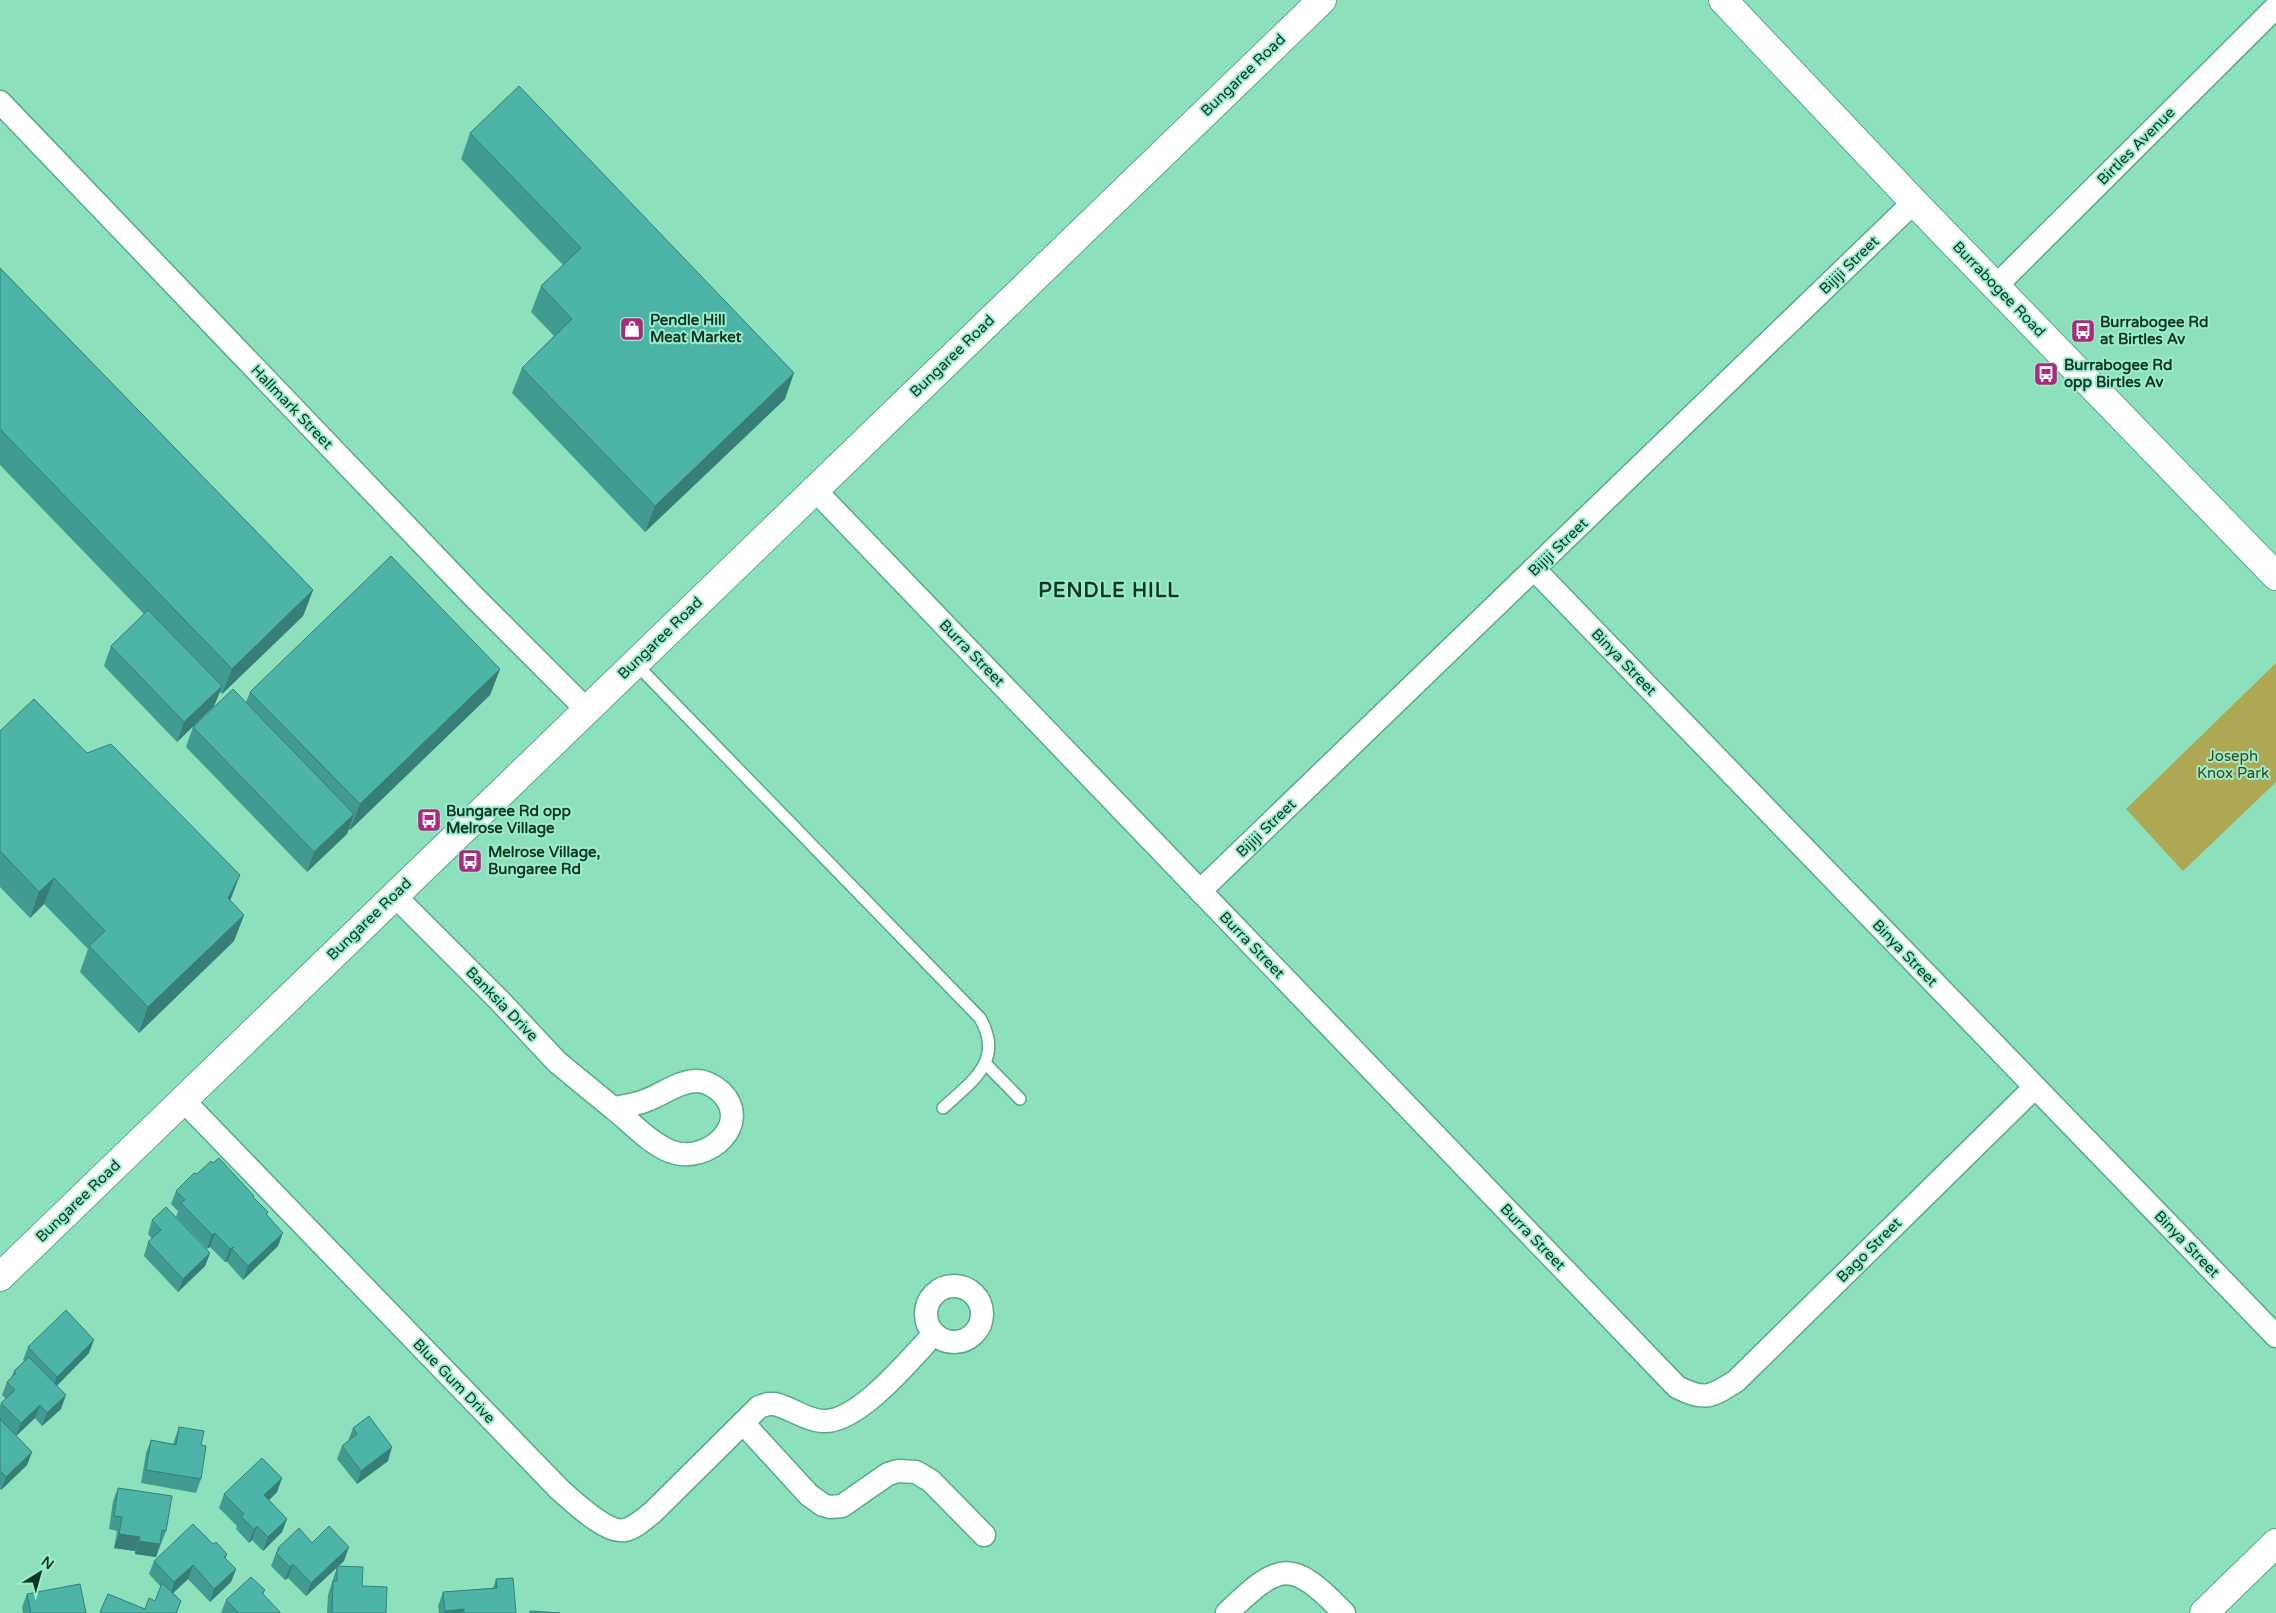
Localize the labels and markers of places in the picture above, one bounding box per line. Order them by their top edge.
place label: Pendle Hill Meat Market [650,311,742,346]
place label: Burrabogee Rd at Birtles Av [2100,313,2208,348]
shop icon: Pendle Hill Meat Market [619,316,645,342]
bus stop icon: Burrabogee Rd at Birtles Av [2070,318,2096,344]
place label: Burrabogee Rd opp Birtles Av [2064,356,2172,392]
bus stop icon: Burrabogee Rd opp Birtles Av [2033,361,2059,387]
place label: Bungaree Rd opp Melrose Village [446,802,571,838]
bus stop icon: Bungaree Rd opp Melrose Village [416,807,442,833]
place label: Melrose Village, Bungaree Rd [488,843,601,879]
bus stop icon: Melrose Village, Bungaree Rd [457,848,483,874]

